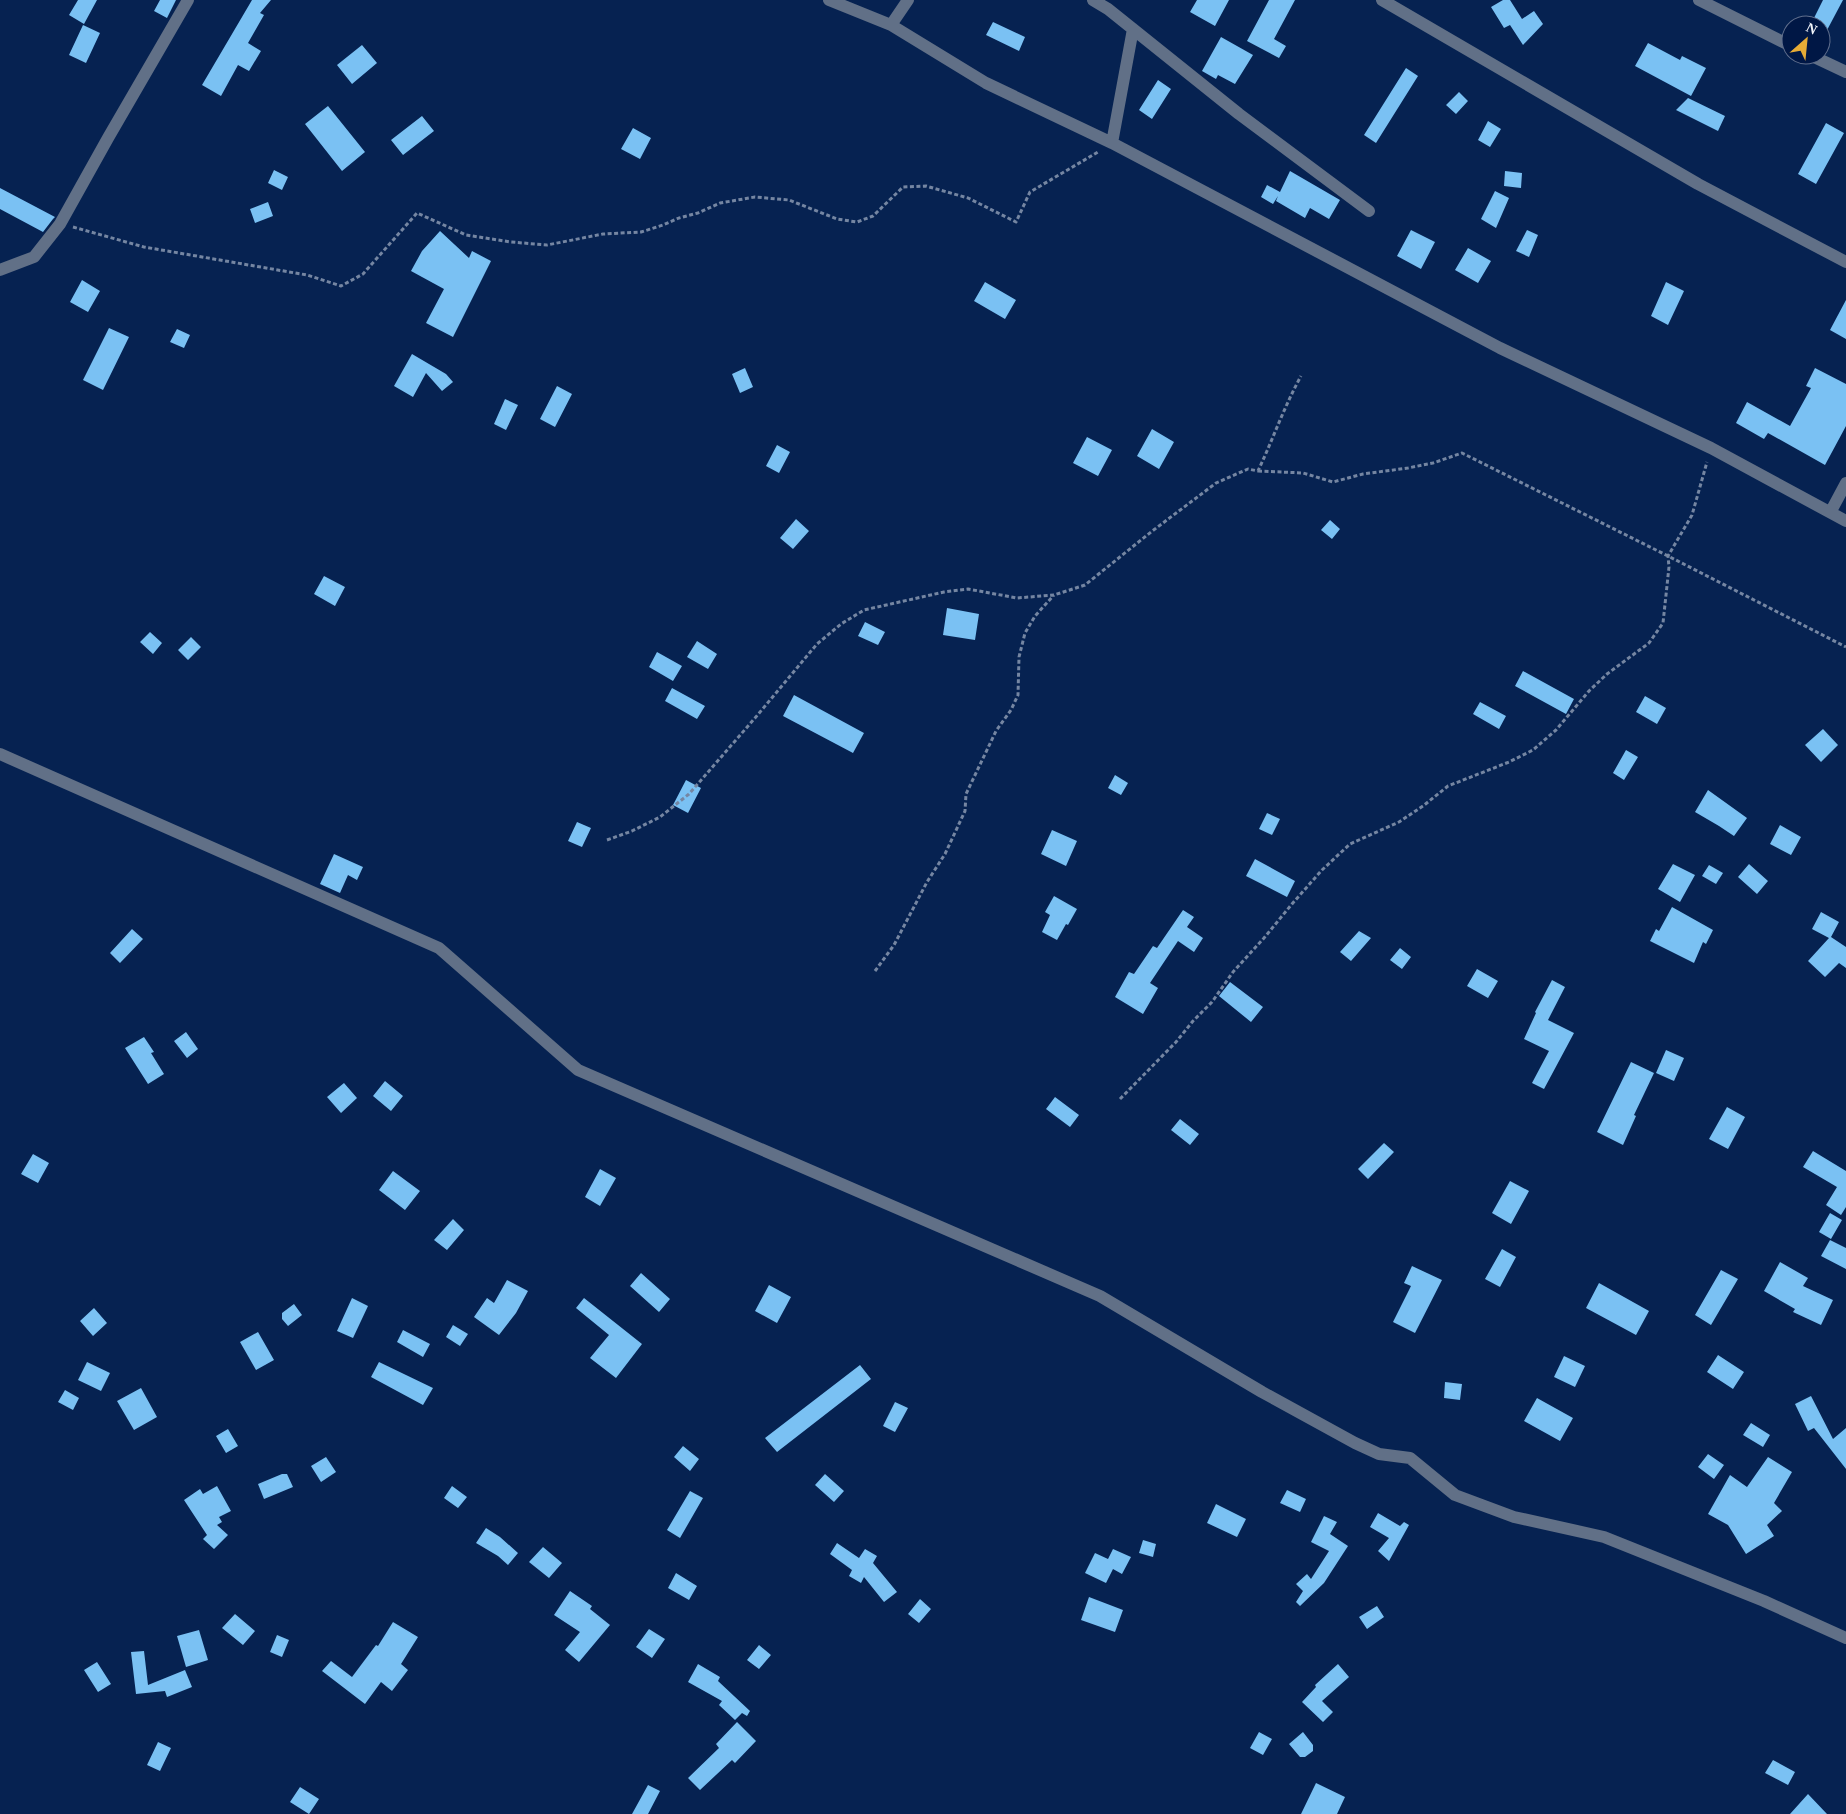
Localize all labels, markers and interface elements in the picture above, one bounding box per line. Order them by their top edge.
north arrow [1781,15,1831,65]
text: N [1804,20,1820,38]

